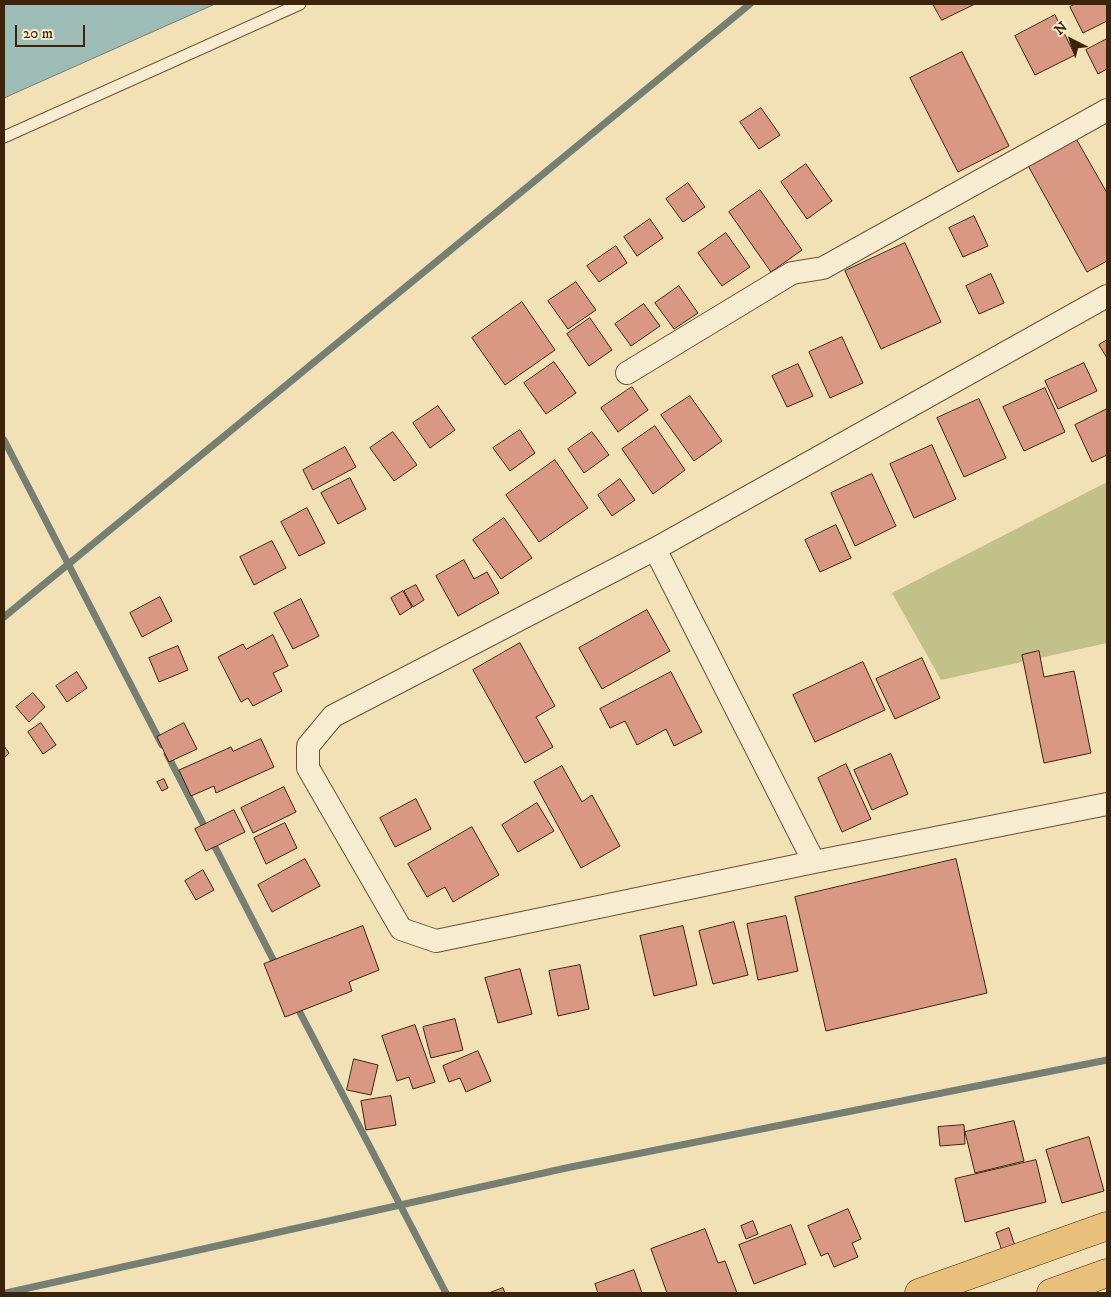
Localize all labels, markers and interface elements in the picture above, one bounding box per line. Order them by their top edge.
scale bar [18,15,88,47]
north arrow [1046,15,1096,65]
text: N [1051,18,1071,39]
text: 20 m [23,24,53,43]

